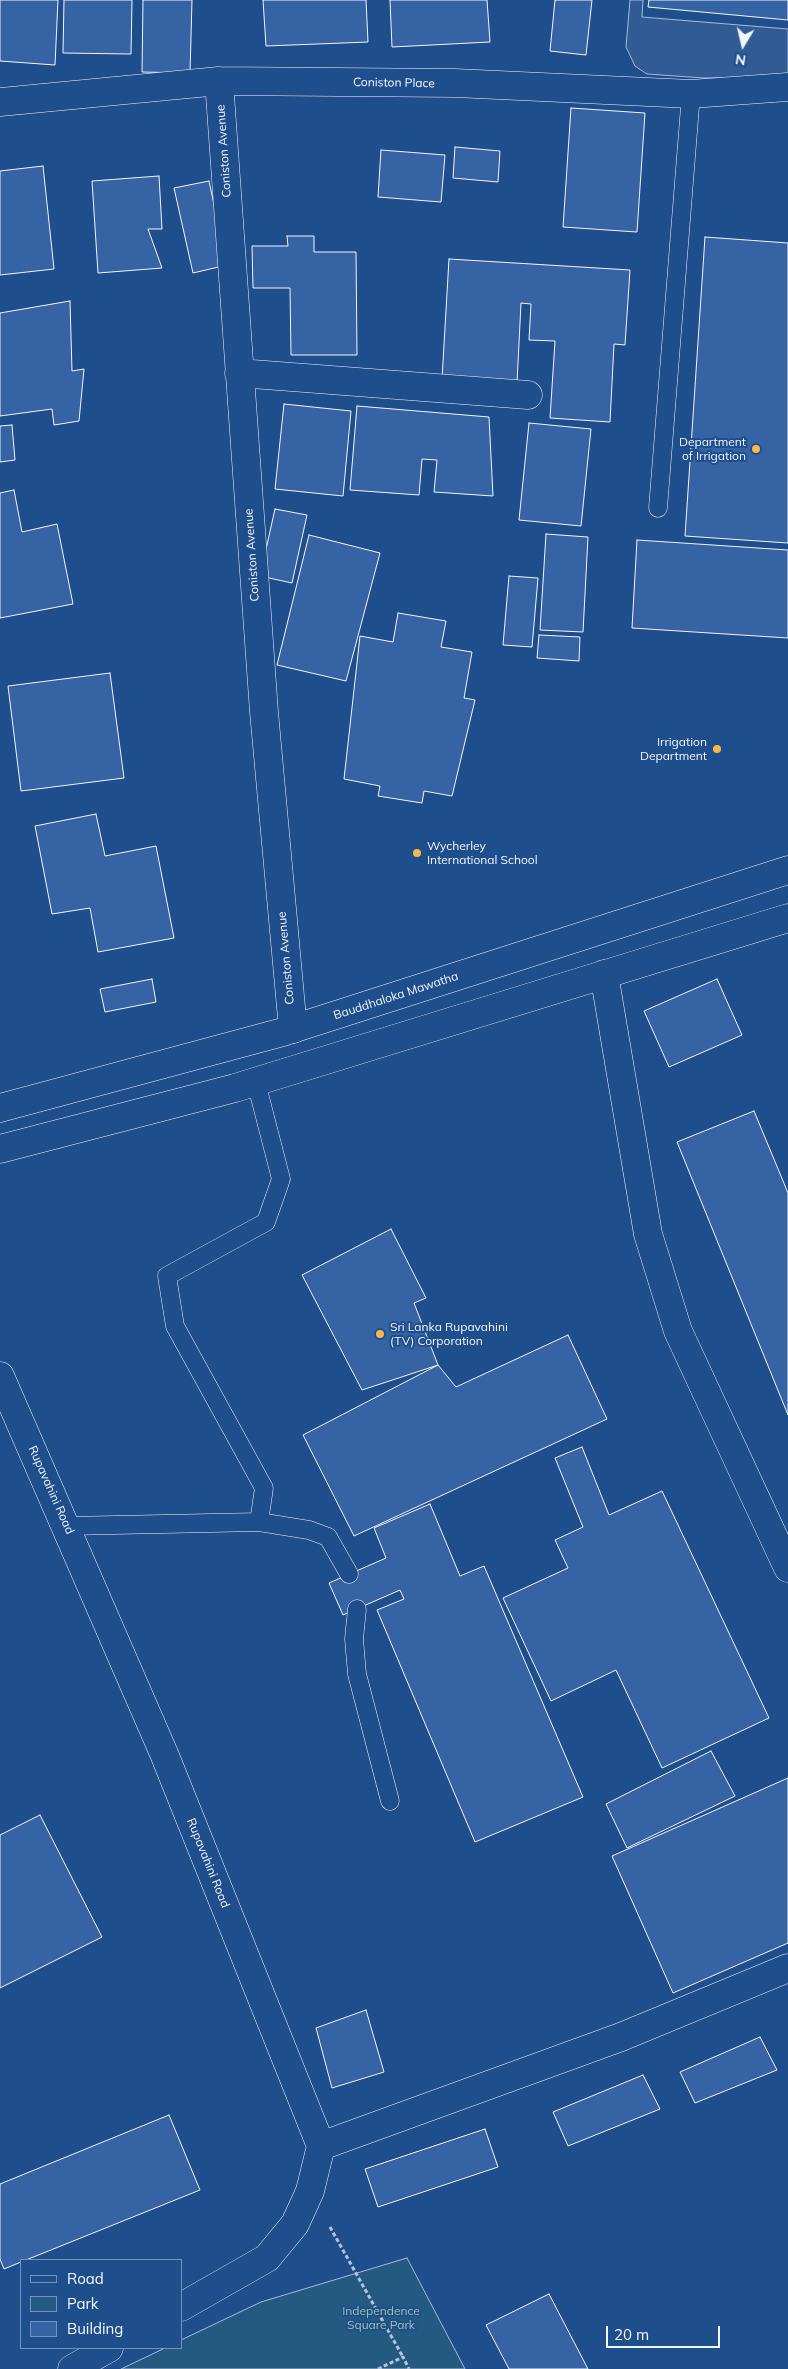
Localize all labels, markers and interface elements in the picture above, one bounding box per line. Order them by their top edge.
north arrow [718,20,768,70]
text: N [734,50,747,70]
street label: Coniston Place [353,75,435,91]
street label: Coniston Avenue [214,104,234,198]
place label: Department of Irrigation [679,435,746,463]
marker: Department of Irrigation [750,443,762,455]
street label: Coniston Avenue [242,508,262,602]
place label: Irrigation Department [640,735,707,763]
marker: Irrigation Department [711,743,723,755]
place label: Wycherley International School [427,839,538,867]
marker: Wycherley International School [411,847,423,859]
street label: Coniston Avenue [275,911,297,1005]
street label: Bauddhaloka Mawatha [332,969,460,1023]
place label: Sri Lanka Rupavahini (TV) Corporation [390,1320,508,1348]
marker: Sri Lanka Rupavahini (TV) Corporation [374,1328,386,1340]
street label: Rupavahini Road [25,1444,77,1536]
street label: Rupavahini Road [183,1816,233,1910]
legend [20,2259,182,2349]
text: Road [67,2269,104,2288]
text: Park [67,2294,99,2313]
park label: Independence Square Park [342,2304,420,2332]
scale bar [608,2316,722,2348]
text: Building [67,2319,123,2338]
text: 20 m [614,2325,649,2344]

